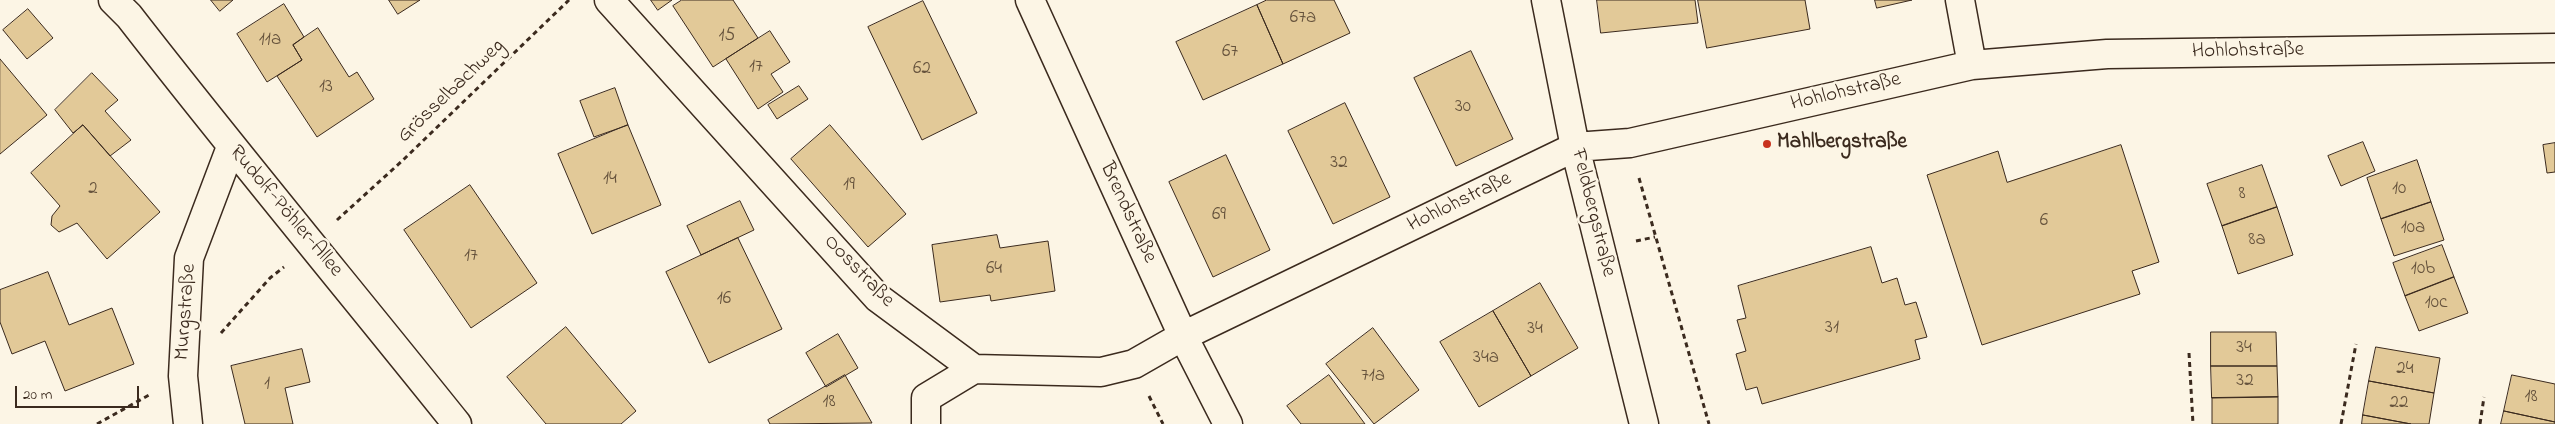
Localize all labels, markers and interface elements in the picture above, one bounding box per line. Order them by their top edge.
house number: 67a [1290,8,1316,30]
house number: 15 [719,26,735,48]
house number: 11a [259,30,281,52]
street label: Grösselbachweg [393,35,511,149]
street label: Hohlohstraße [2192,38,2304,66]
house number: 67 [1222,42,1238,64]
house number: 17 [749,57,763,79]
house number: 62 [913,59,931,81]
street label: Hohlohstraße [1788,68,1904,118]
house number: 13 [319,77,333,99]
house number: 30 [1455,97,1471,119]
place label: Mahlbergstraße [1777,131,1907,157]
marker: Mahlbergstraße [1761,138,1773,150]
street label: Rudolf-Pöhler-Allee [223,141,347,283]
street label: Feldbergstraße [1564,147,1620,279]
house number: 32 [1330,153,1348,175]
street label: Brendstraße [1093,159,1161,267]
street label: Hohlohstraße [1404,167,1516,239]
house number: 14 [603,169,617,191]
house number: 19 [843,175,855,197]
house number: 2 [88,179,98,201]
house number: 10 [2392,179,2406,201]
house number: 8 [2238,184,2246,206]
house number: 69 [1212,205,1226,227]
house number: 6 [2040,211,2048,233]
house number: 10a [2401,218,2425,240]
street label: Oosstraße [817,230,899,314]
house number: 8a [2248,230,2266,252]
house number: 17 [464,246,478,268]
house number: 64 [986,259,1002,281]
house number: 10b [2411,259,2435,281]
street label: Murgstraße [171,263,203,361]
house number: 16 [717,289,731,311]
house number: 10c [2425,293,2447,315]
house number: 31 [1825,318,1839,340]
house number: 34 [1527,319,1543,341]
house number: 34 [2236,338,2252,360]
house number: 34a [1473,348,1499,370]
house number: 24 [2396,359,2414,381]
house number: 71a [1361,366,1385,388]
house number: 32 [2236,371,2254,393]
house number: 1 [264,374,270,396]
scale bar [18,376,141,408]
text: 20 m [23,384,52,406]
house number: 18 [2524,387,2538,409]
house number: 18 [822,392,836,414]
house number: 22 [2390,393,2408,415]

